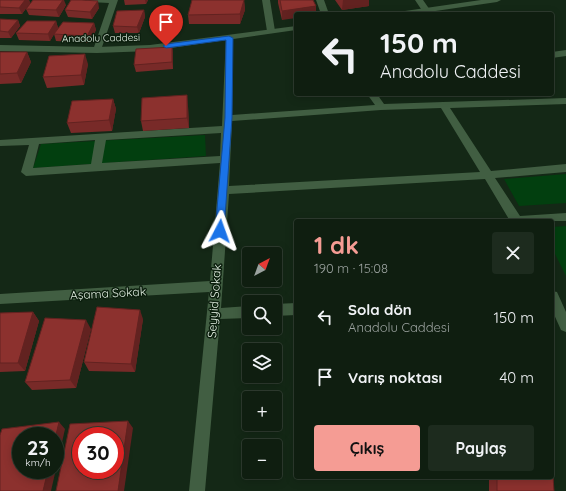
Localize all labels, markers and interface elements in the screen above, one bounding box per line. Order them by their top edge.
pin [149,5,183,46]
icon: arrive [155,11,177,33]
text: 150 m [380,25,458,60]
icon: left [314,28,366,80]
street label: Anadolu Caddesi [62,31,140,45]
text: Anadolu Caddesi [380,60,521,83]
position arrow [199,210,241,252]
text: 1 dk [314,230,359,260]
button: close [492,232,534,274]
north arrow [242,247,282,287]
map controls [242,247,282,479]
text: 190 m · 15:08 [314,260,388,276]
street label: Seyyid Sokak [204,263,224,339]
street label: Aşama Sokak [70,284,146,302]
button: search [242,295,282,335]
text: Sola dön [348,300,412,319]
icon: left [314,306,336,328]
text: 150 m [494,308,534,327]
text: Anadolu Caddesi [348,319,450,335]
button: layers [242,343,282,383]
icon: arrive [314,366,336,388]
text: Varış noktası [348,368,442,387]
text: 40 m [499,368,534,387]
button: + [242,391,282,431]
button: Çıkış [314,425,420,471]
button: Paylaş [428,425,534,471]
speed limit sign: 30 [72,427,124,479]
text: 23 [27,435,49,460]
button: − [242,439,282,479]
text: km/h [25,456,51,469]

